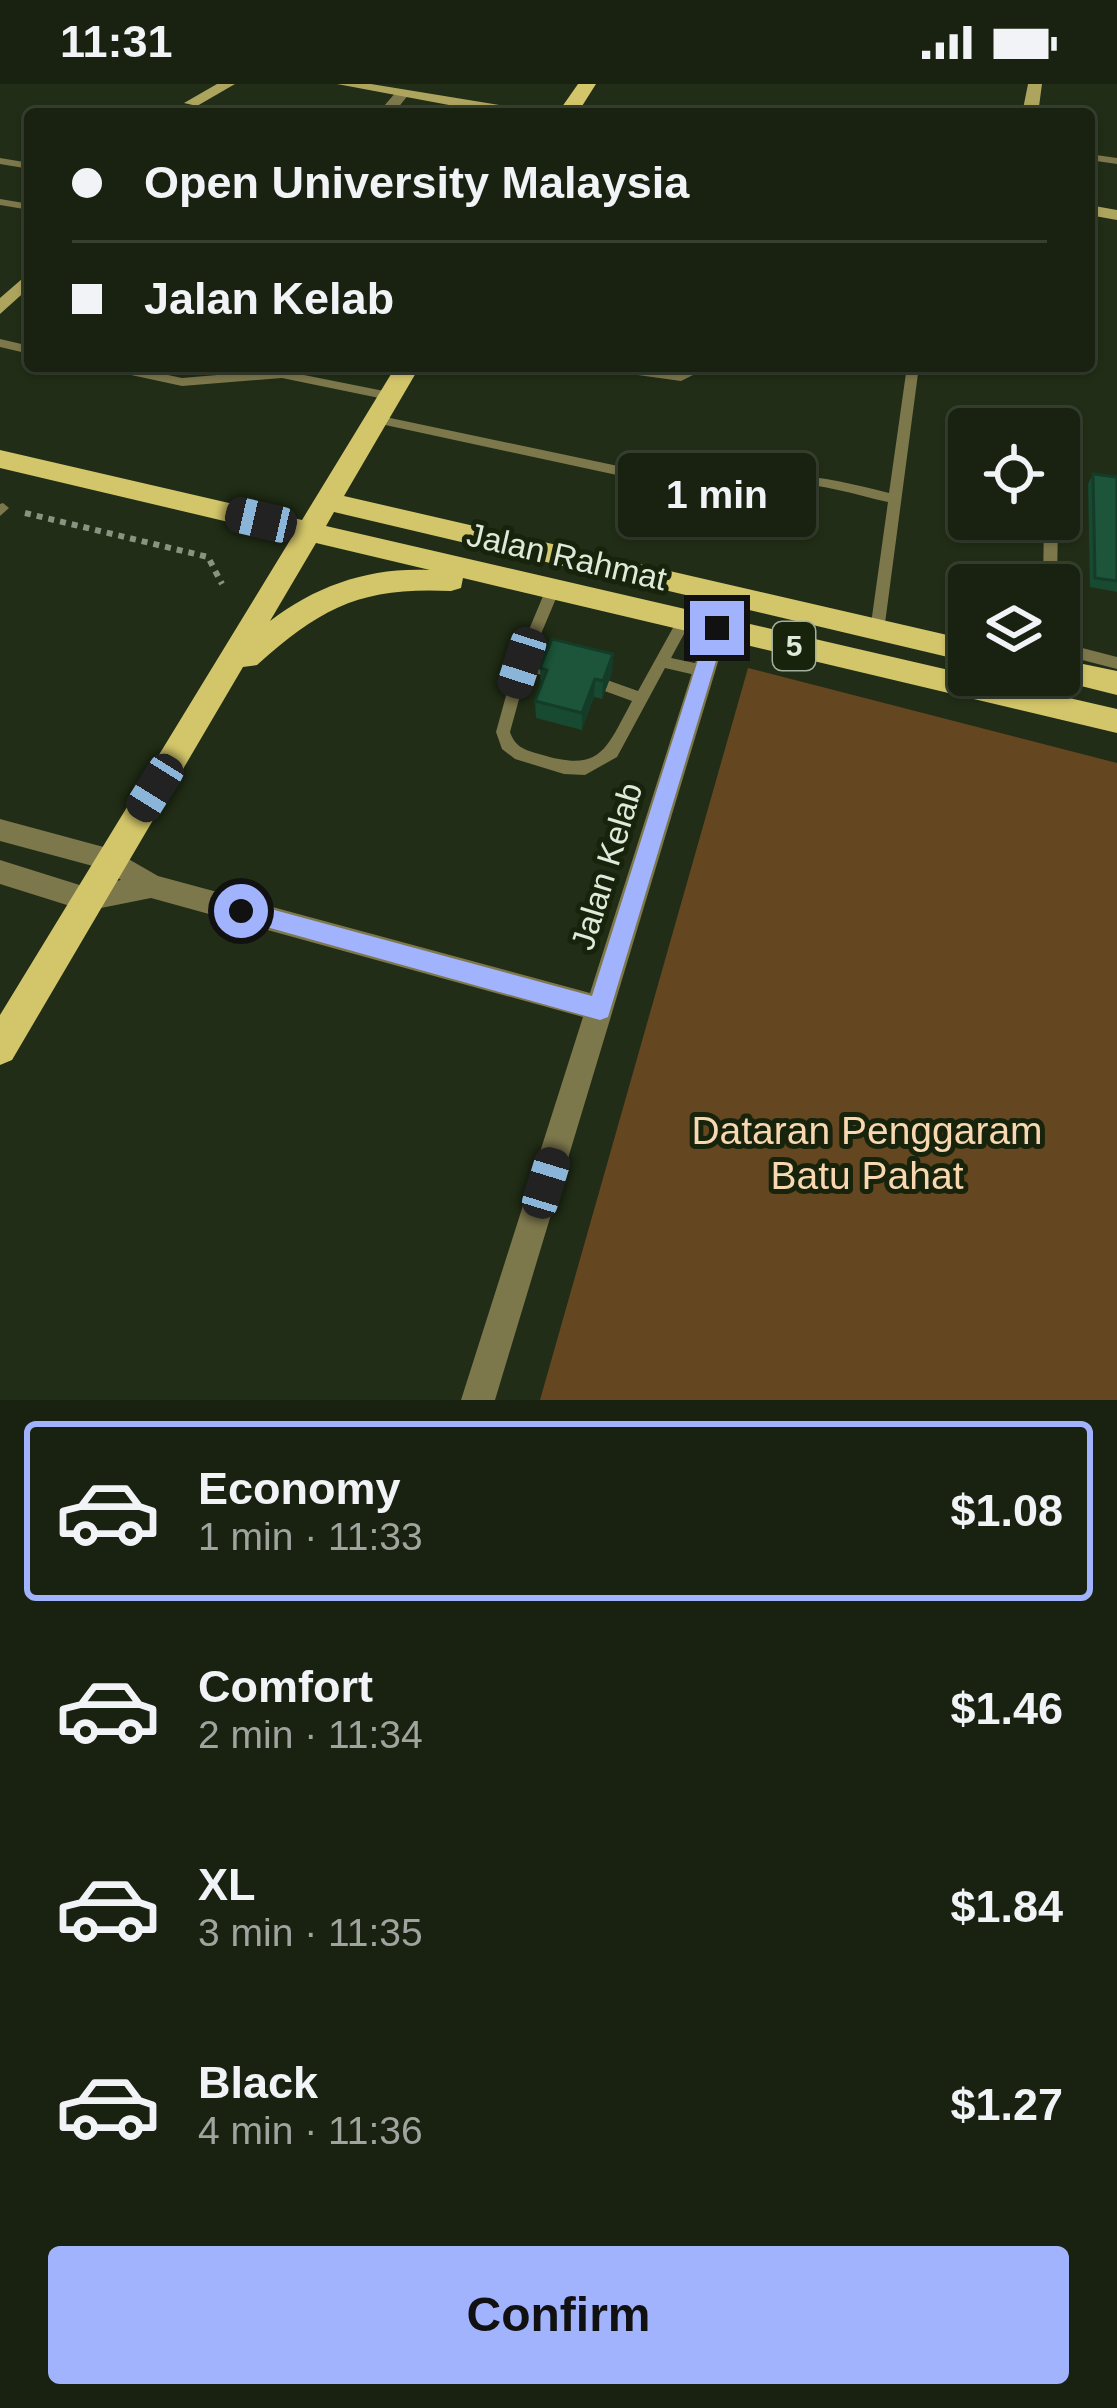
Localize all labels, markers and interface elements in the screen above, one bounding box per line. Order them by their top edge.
text: 11:31 [60,16,173,67]
text: Open University Malaysia [144,157,689,208]
text: Jalan Kelab [144,273,394,324]
map controls [948,408,1080,696]
button: locate [948,408,1080,540]
callout: 1 min [618,454,816,538]
text: 1 min [666,473,768,516]
car [222,494,300,546]
street label: Jalan Rahmat [464,516,670,597]
button: layers [948,564,1080,696]
route end [690,601,744,655]
road number: 5 [773,622,815,670]
car [494,623,550,703]
car [121,748,189,828]
street label: Jalan Kelab [564,778,649,954]
route start [214,884,268,938]
park label: Dataran Penggaram Batu Pahat [691,1109,1043,1197]
car [518,1143,574,1223]
icon: car [54,1457,162,1565]
text: Economy [198,1463,401,1514]
text: $1.08 [950,1485,1063,1536]
text: 1 min · 11:33 [198,1515,423,1558]
icon: car [54,1655,162,1763]
text: Comfort [198,1661,373,1712]
text: $1.46 [950,1683,1063,1734]
text: 2 min · 11:34 [198,1713,423,1756]
icon: car [54,1853,162,1961]
text: XL [198,1859,256,1910]
text: $1.84 [950,1881,1063,1932]
text: 3 min · 11:35 [198,1911,423,1954]
icon: car [54,2051,162,2159]
text: Black [198,2057,318,2108]
text: $1.27 [950,2079,1063,2130]
text: 4 min · 11:36 [198,2109,423,2152]
button: Confirm [48,2246,1069,2384]

